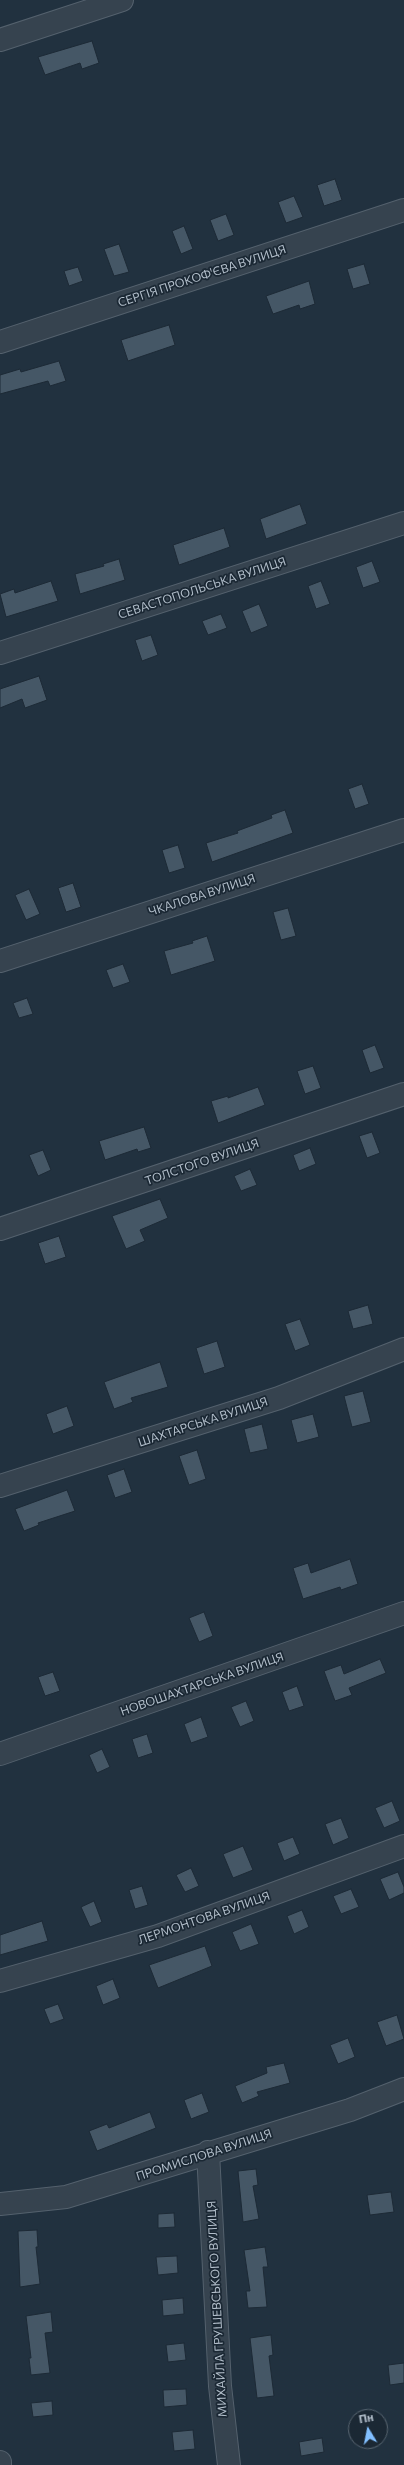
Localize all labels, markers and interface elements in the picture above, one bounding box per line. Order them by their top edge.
street label: СЕРГІЯ ПРОКОФ'ЄВА ВУЛИЦЯ [116,242,288,310]
street label: СЕВАСТОПОЛЬСЬКА ВУЛИЦЯ [116,554,288,622]
street label: ЧКАЛОВА ВУЛИЦЯ [147,871,257,919]
street label: ТОЛСТОГО ВУЛИЦЯ [143,1136,261,1188]
street label: ШАХТАРСЬКА ВУЛИЦЯ [136,1394,270,1450]
street label: НОВОШАХТАРСЬКА ВУЛИЦЯ [118,1649,286,1719]
street label: ЛЕРМОНТОВА ВУЛИЦЯ [136,1889,272,1947]
street label: ПРОМИСЛОВА ВУЛИЦЯ [134,2126,274,2184]
street label: МИХАЙЛА ГРУШЕВСЬКОГО ВУЛИЦЯ [204,2200,230,2418]
north arrow [348,2409,388,2449]
text: Пн [358,2410,374,2425]

